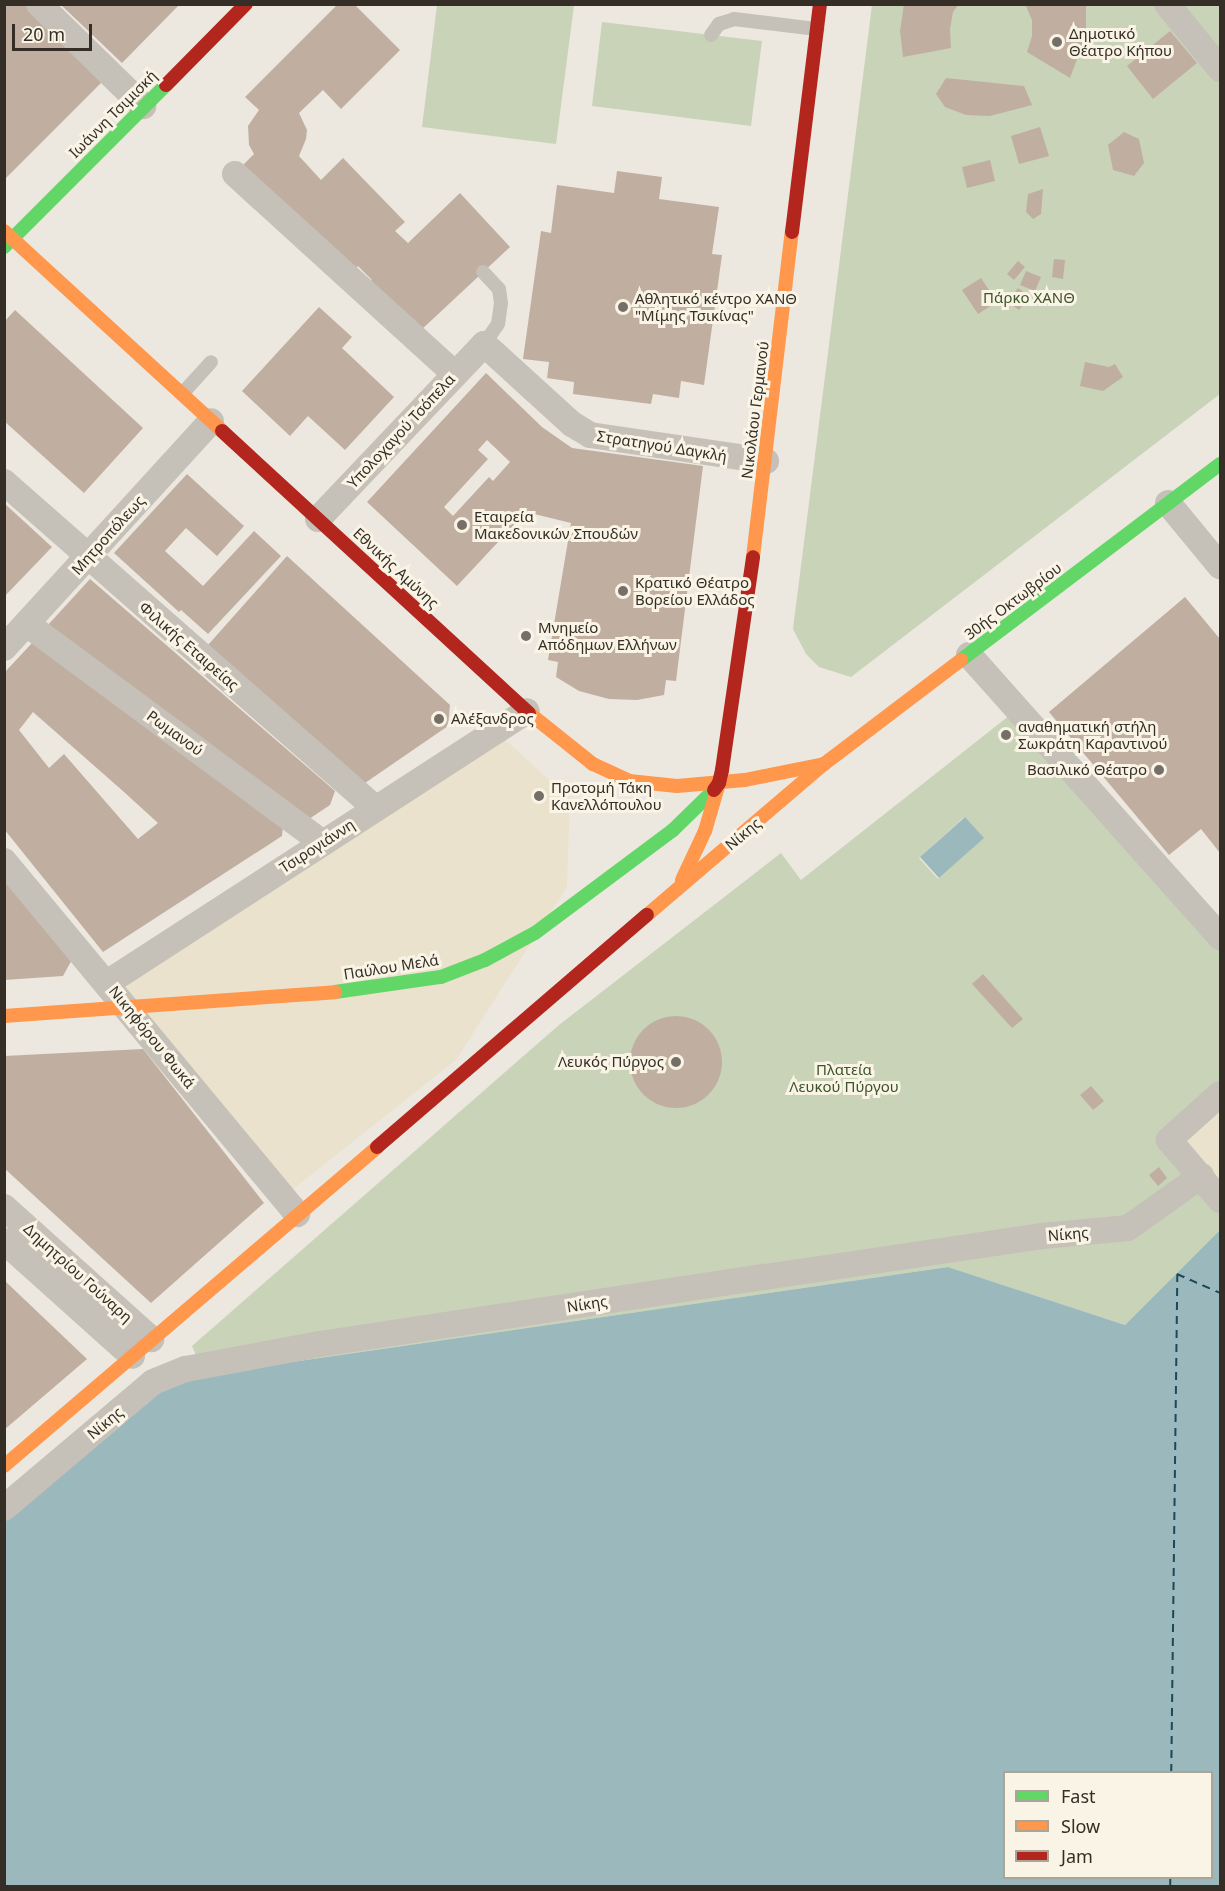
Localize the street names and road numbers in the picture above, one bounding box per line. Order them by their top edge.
street label: Ιωάννη Τσιμισκή [65,66,161,162]
street label: Νικολάου Γερμανού [738,340,772,480]
street label: Υπολοχαγού Τσόπελα [343,370,459,492]
street label: Στρατηγού Δαγκλή [596,427,728,465]
street label: Μητροπόλεως [68,492,148,578]
street label: Εθνικής Αμύνης [350,524,442,612]
street label: 30ής Οκτωβρίου [961,559,1065,643]
street label: Φιλικής Εταιρείας [136,598,242,694]
street label: Ρωμανού [143,707,207,759]
street label: Νίκης [722,814,764,854]
street label: Τσιρογιάννη [276,815,358,877]
street label: Παύλου Μελά [342,951,440,983]
street label: Νικηφόρου Φωκά [105,982,199,1092]
street label: Δημητρίου Γούναρη [20,1220,136,1326]
street label: Νίκης [1047,1223,1089,1245]
street label: Νίκης [565,1292,609,1316]
street label: Νίκης [84,1403,126,1443]

